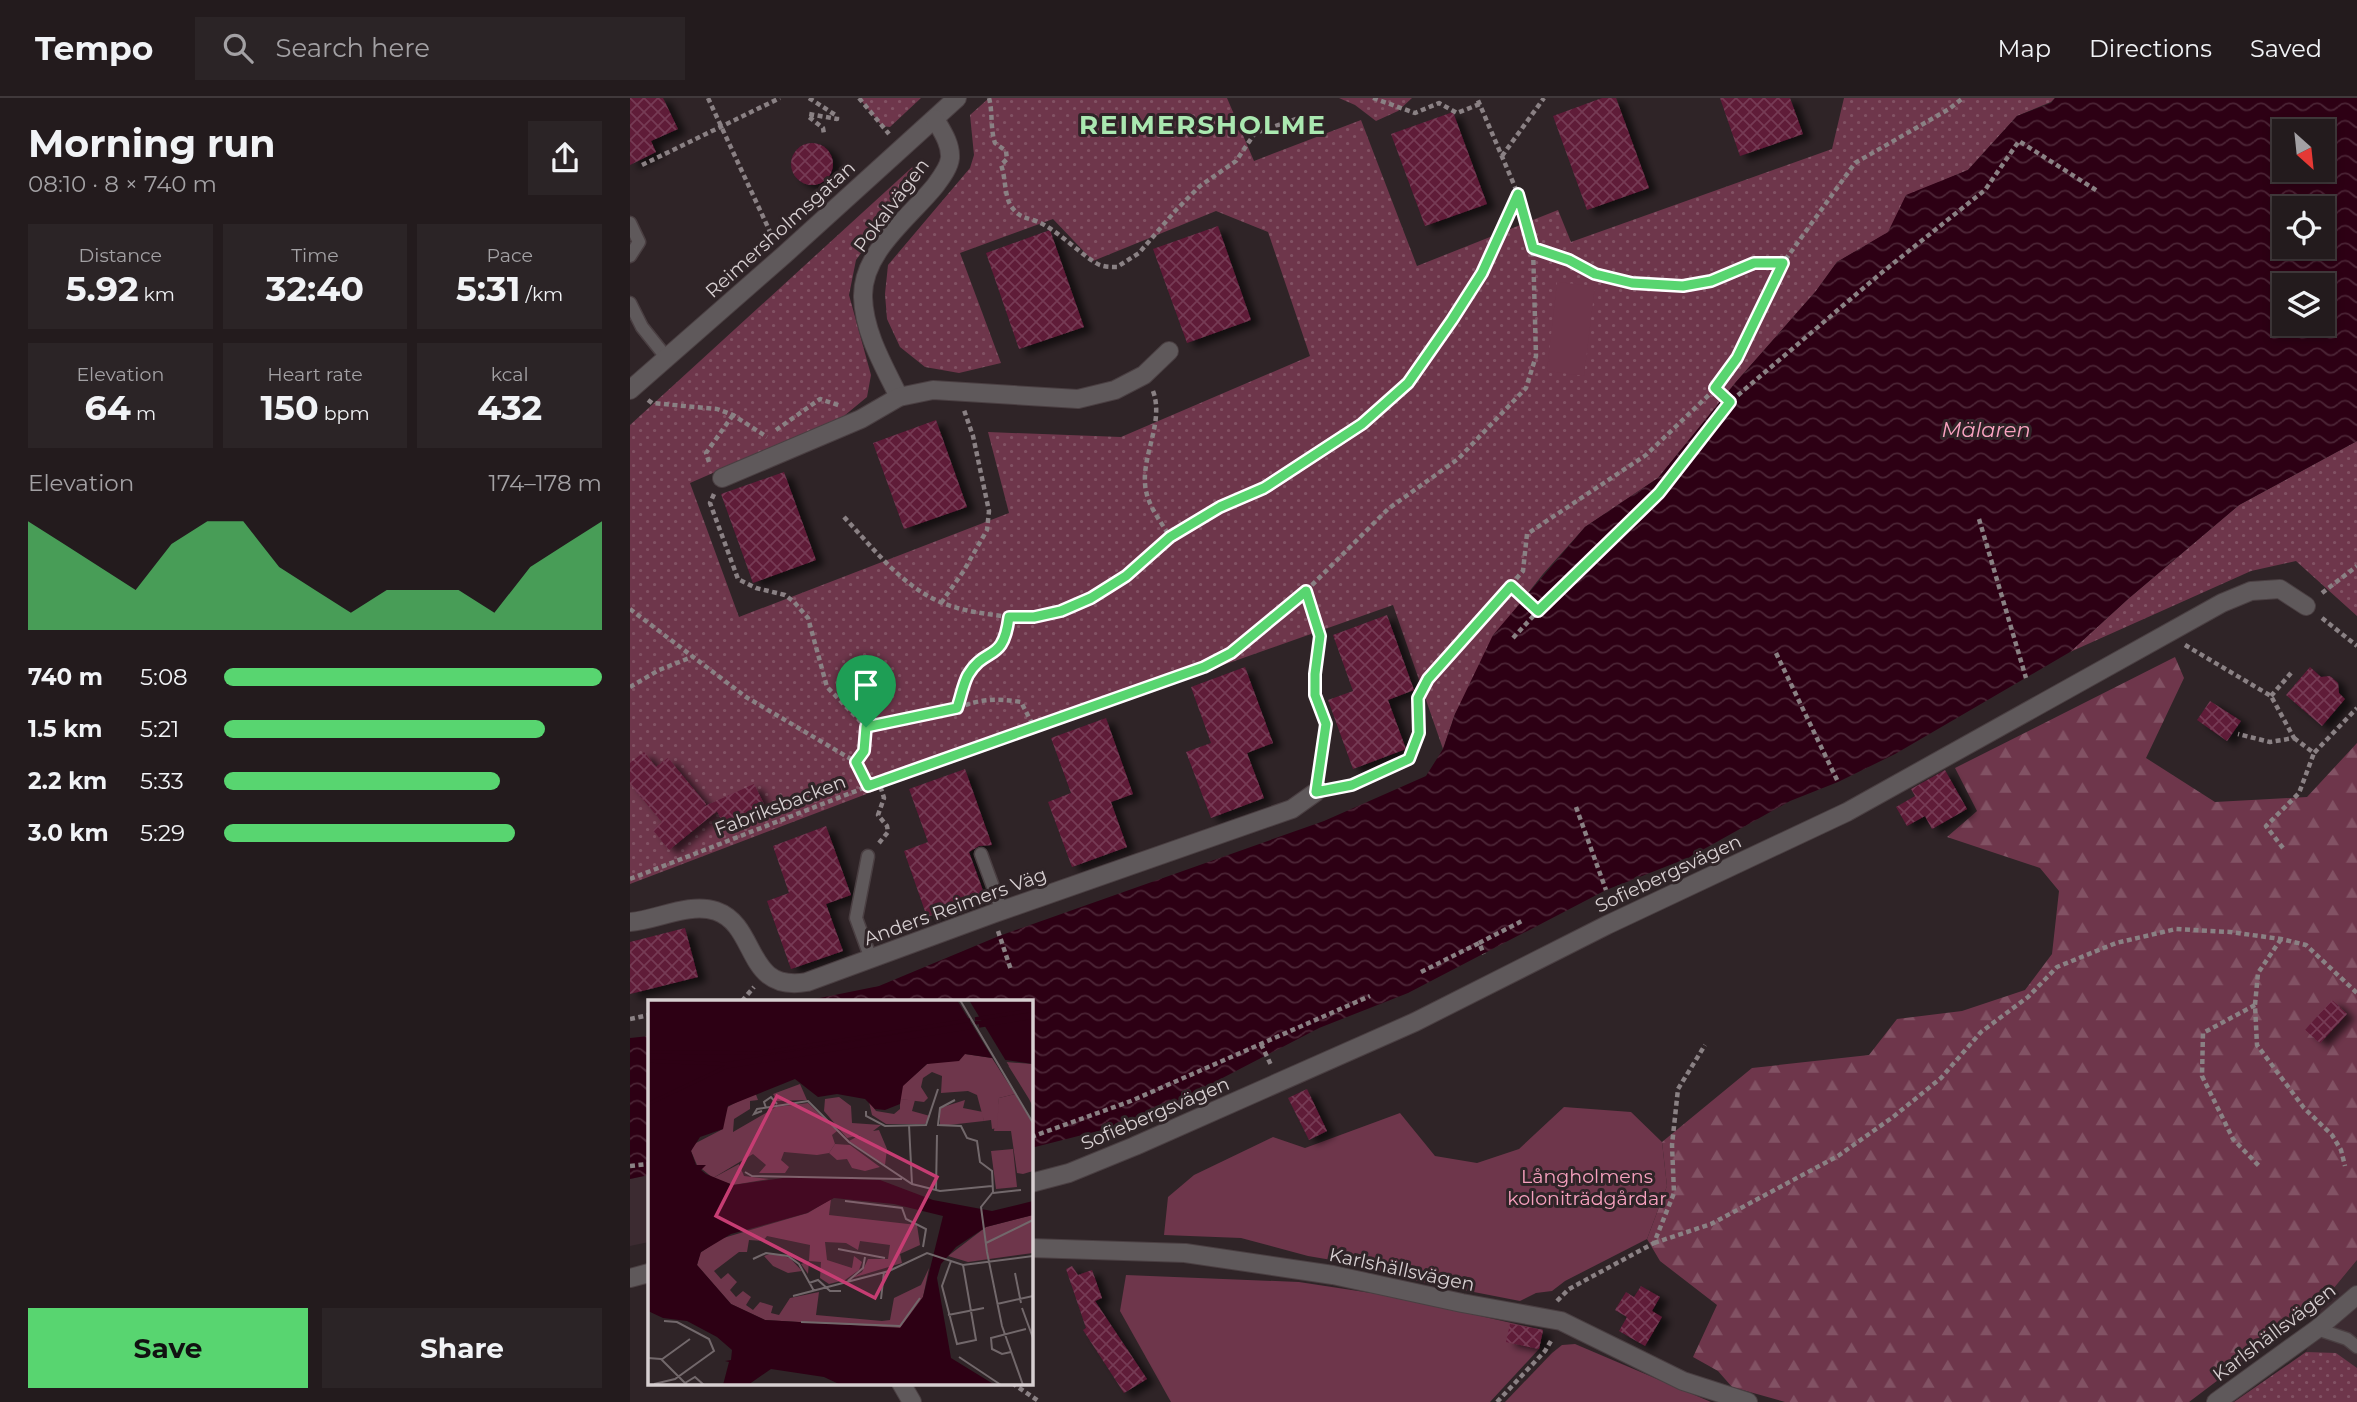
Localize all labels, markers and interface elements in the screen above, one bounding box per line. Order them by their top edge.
search box [195,17,685,80]
text: Tempo [35,28,153,68]
icon: search [219,29,257,67]
text: Search here [275,32,430,64]
text: Map [1998,34,2051,63]
text: Directions [2089,34,2212,63]
text: Saved [2250,34,2322,63]
district label: REIMERSHOLME [1079,109,1327,141]
north arrow [2272,119,2334,182]
map controls [2272,119,2335,336]
text: Morning run [28,120,276,167]
button: share [528,121,602,195]
street label: Pokalvägen [849,154,934,257]
street label: Reimersholmsgatan [701,156,860,303]
text: 08:10 · 8 × 740 m [28,170,217,198]
button: locate [2272,196,2335,259]
text: Distance [79,244,162,267]
text: Time [291,244,339,267]
text: Pace [486,244,533,267]
text: 5.92 [66,267,139,310]
text: 32:40 [266,267,364,310]
text: 5:31 [456,267,520,310]
button: layers [2272,273,2335,336]
text: km [139,283,175,306]
text: /km [520,283,563,306]
text: Elevation [76,363,164,386]
text: Heart rate [267,363,363,386]
text: kcal [491,363,529,386]
text: 64 [85,386,131,429]
text: 150 [260,386,319,429]
text: 432 [477,386,542,429]
text: m [131,402,156,425]
text: bpm [319,402,370,425]
water label: Mälaren [1941,417,2031,442]
text: Elevation [28,469,134,497]
text: 174–178 m [489,469,602,497]
pin [836,655,896,727]
text: 740 m [28,663,103,691]
text: 5:08 [140,663,188,691]
icon: arrive [847,666,885,704]
text: 1.5 km [28,715,102,743]
text: 5:21 [140,715,179,743]
text: 2.2 km [28,767,107,795]
text: 5:33 [140,767,184,795]
street label: Fabriksbacken [711,770,849,841]
text: 3.0 km [28,819,109,847]
text: 5:29 [140,819,185,847]
street label: Sofiebergsvägen [1591,829,1745,917]
street label: Anders Reimers Väg [861,863,1050,950]
inset map [648,1000,1032,1384]
street label: Sofiebergsvägen [1078,1072,1233,1155]
park label: Långholmens koloniträdgårdar [1507,1165,1667,1210]
street label: Karlshällsvägen [1327,1243,1477,1296]
street label: Karlshällsvägen [2208,1279,2340,1386]
button: Save [28,1308,308,1388]
button: Share [322,1308,602,1388]

